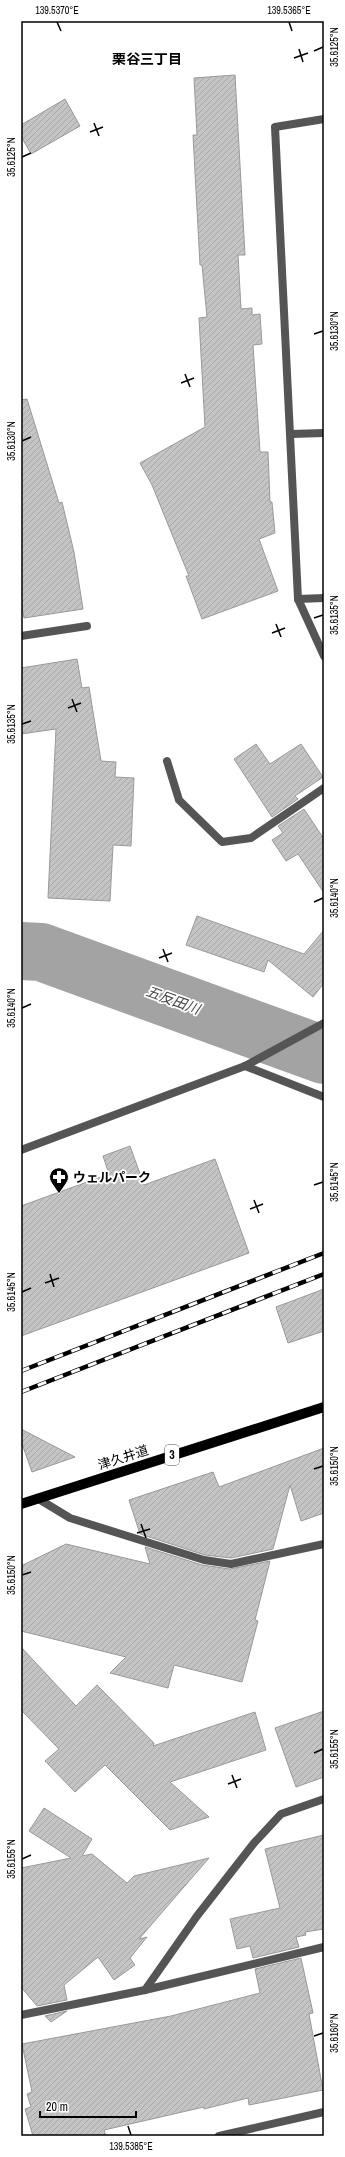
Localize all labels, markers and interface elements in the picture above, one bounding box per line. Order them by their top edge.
text: 139.5370°E [35,4,79,17]
text: 139.5365°E [267,4,311,17]
text: 35.6125°N [328,27,341,67]
district label: 栗谷三丁目 [112,50,182,68]
text: 35.6125°N [5,137,18,177]
text: 35.6130°N [328,311,341,351]
text: 35.6130°N [5,421,18,461]
text: 35.6135°N [328,595,341,635]
text: 35.6135°N [5,704,18,744]
text: 35.6140°N [328,878,341,918]
water label: 五反田川 [144,982,204,1019]
text: 35.6140°N [5,988,18,1028]
text: 35.6145°N [328,1162,341,1202]
pharmacy icon: ウェルパーク [48,1166,70,1194]
place label: ウェルパーク [73,1169,151,1186]
text: 35.6145°N [5,1272,18,1312]
street label: 津久井道 [96,1441,151,1474]
road number: 3 [165,1445,179,1465]
text: 35.6150°N [328,1446,341,1486]
text: 35.6150°N [5,1555,18,1595]
text: 35.6155°N [328,1729,341,1769]
text: 35.6155°N [5,1839,18,1879]
text: 35.6160°N [328,2013,341,2053]
scale bar [40,2093,136,2119]
text: 20 m [46,2099,68,2115]
text: 139.5385°E [109,2140,153,2153]

